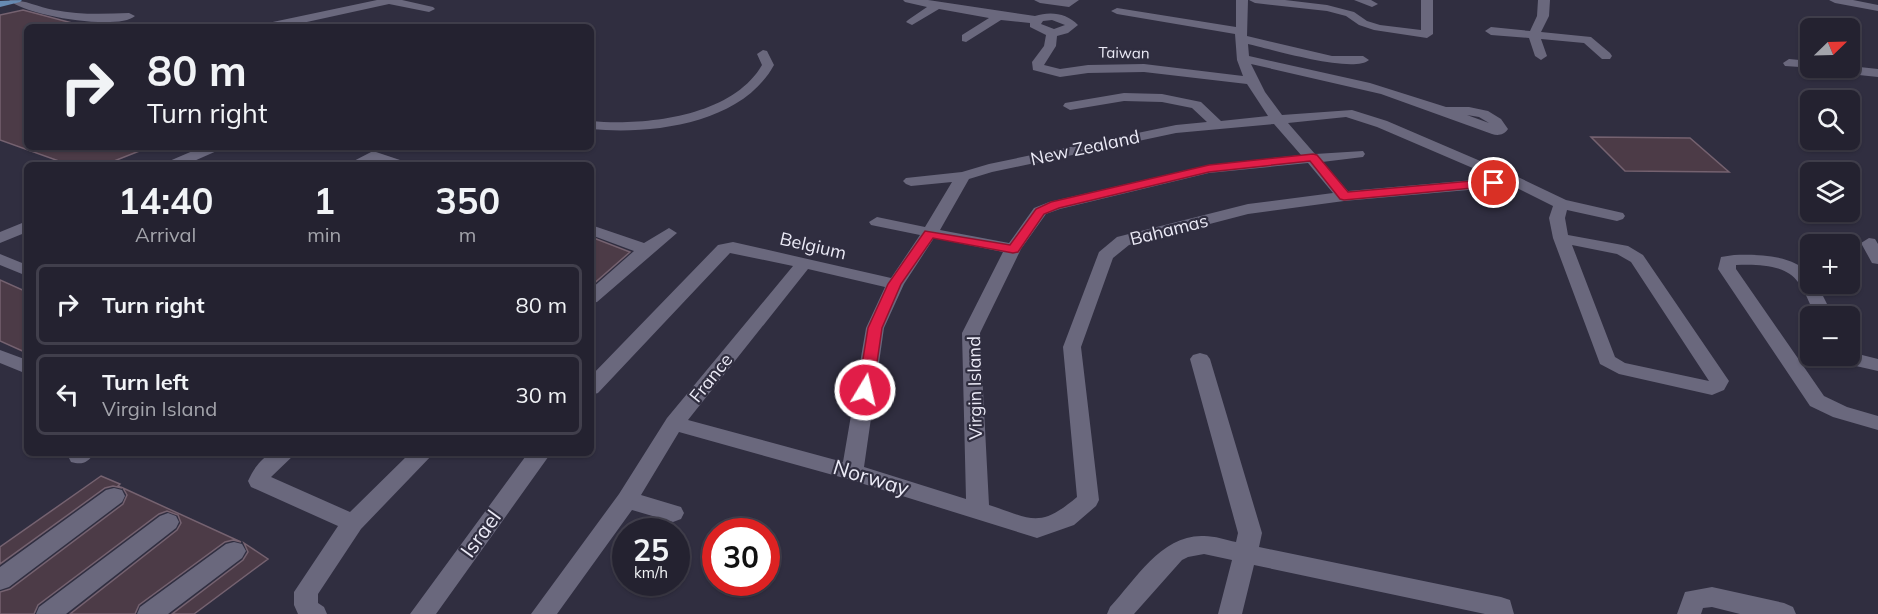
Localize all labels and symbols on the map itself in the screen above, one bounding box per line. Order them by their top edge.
north arrow [1800,18,1860,78]
street label: Taiwan [1098,43,1150,62]
street label: New Zealand [1028,125,1142,170]
pin [1468,157,1519,208]
street label: Bahamas [1127,209,1211,250]
street label: Belgium [778,227,849,264]
street label: Virgin Island [962,336,987,440]
street label: France [684,349,737,407]
position arrow [833,358,897,422]
street label: Norway [830,453,912,501]
street label: Israel [454,505,506,562]
speed limit sign: 30 [702,518,780,596]

